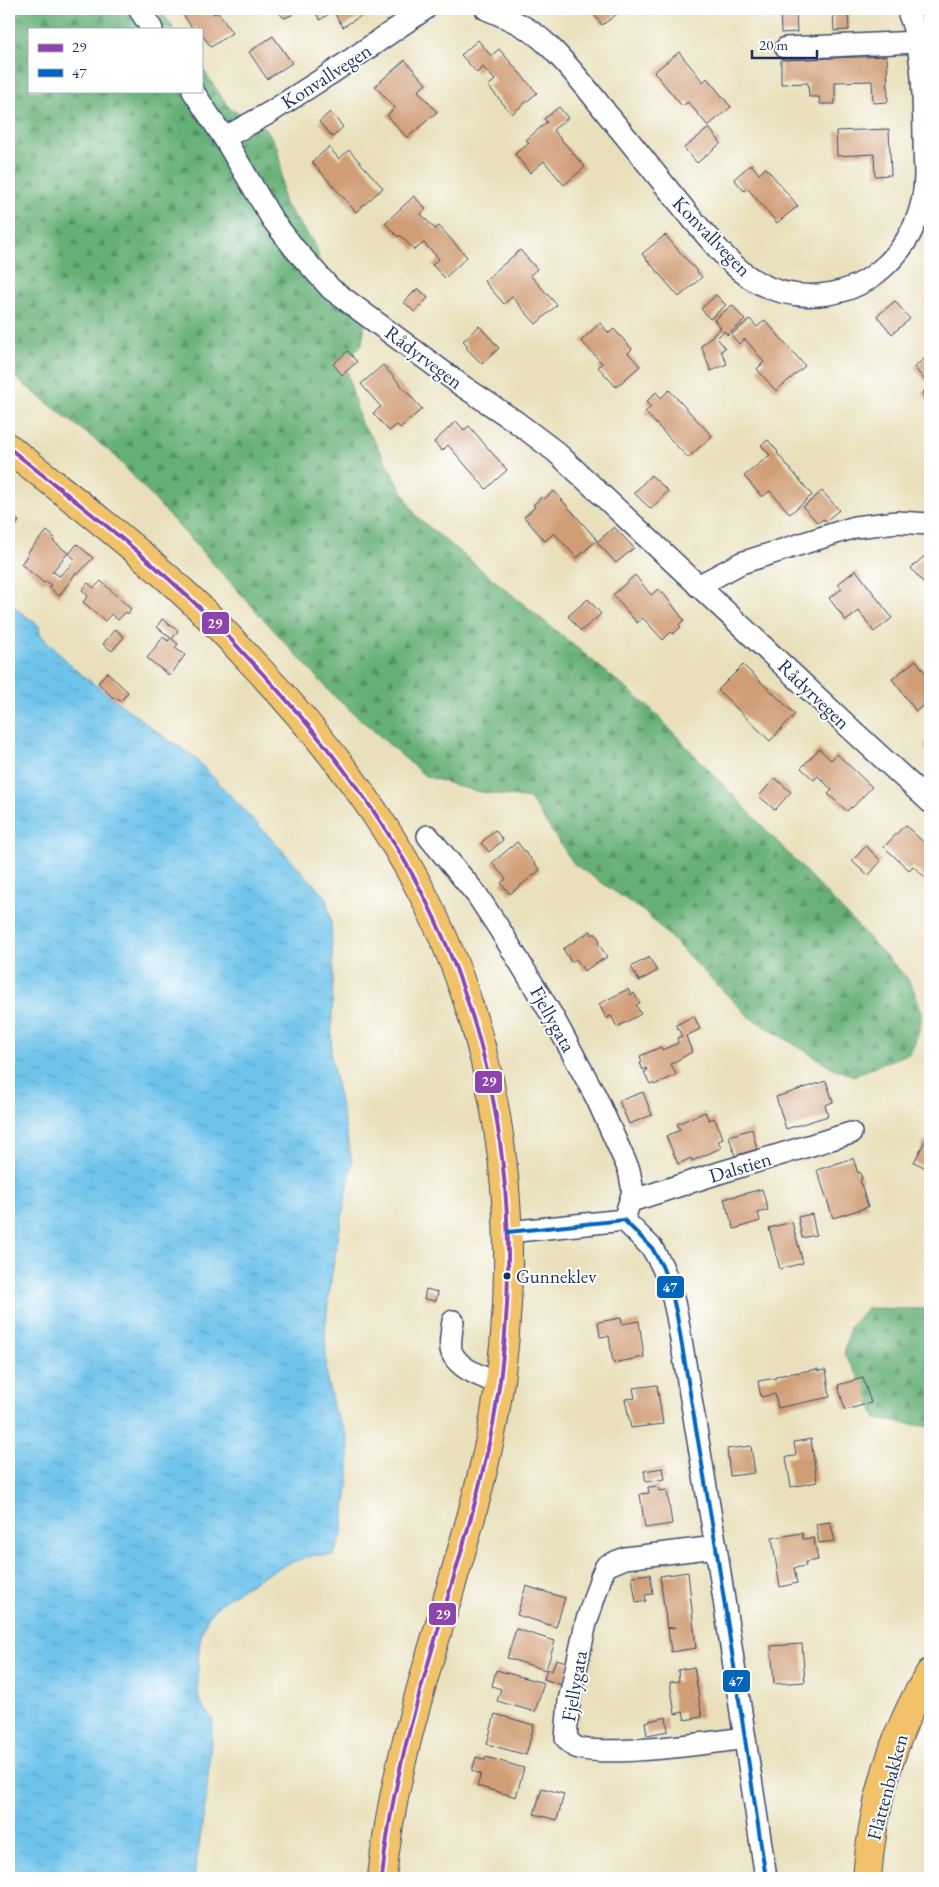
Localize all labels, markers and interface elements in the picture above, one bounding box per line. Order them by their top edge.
legend [28,28,202,92]
scale bar [752,28,816,60]
text: 20 m [759,35,788,54]
text: 29 [72,37,86,56]
street label: Konvallvegen [276,37,377,115]
text: 47 [72,63,87,82]
street label: Konvallvegen [667,190,757,282]
street label: Rådyrvegen [380,319,468,395]
line badge: 29 [201,611,230,635]
text: 29 [208,614,223,632]
street label: Rådyrvegen [772,653,856,735]
street label: Fjellygata [524,981,582,1057]
line badge: 29 [474,1070,503,1094]
text: 29 [482,1072,497,1090]
street label: Dalstien [706,1145,775,1189]
place label: Gunneklev [516,1264,597,1289]
marker: Gunneklev [502,1271,512,1281]
line badge: 47 [656,1275,685,1299]
text: 47 [663,1278,678,1296]
line badge: 29 [428,1602,457,1626]
text: 29 [436,1605,451,1623]
street label: Fjellygata [555,1648,593,1724]
line badge: 47 [722,1669,751,1693]
text: 47 [729,1672,744,1690]
street label: Flåttenbakken [860,1731,914,1843]

